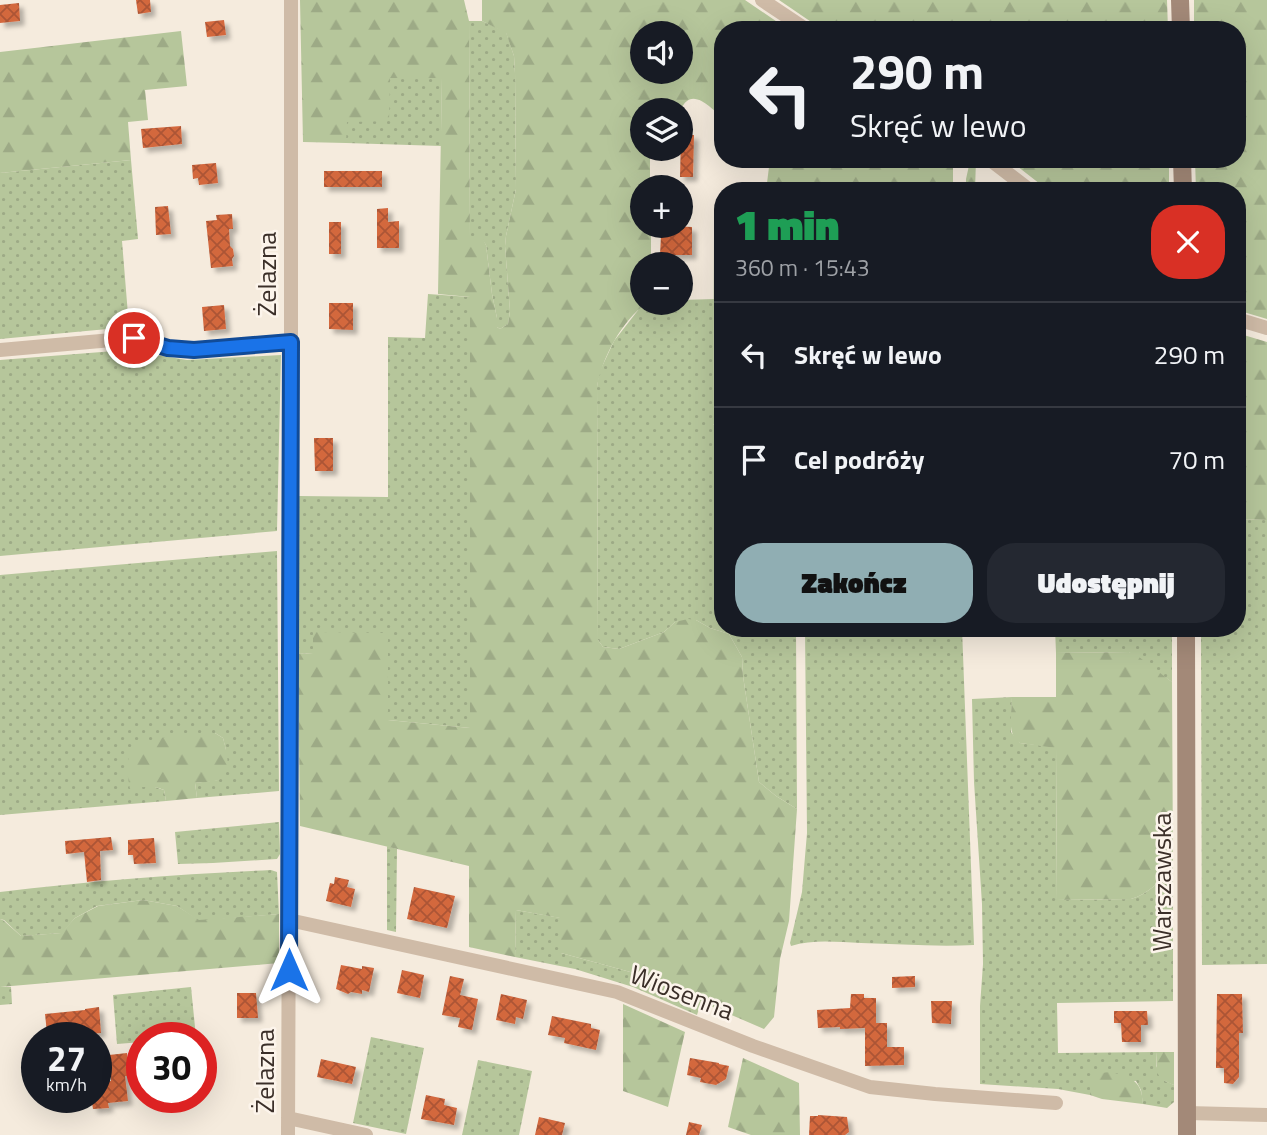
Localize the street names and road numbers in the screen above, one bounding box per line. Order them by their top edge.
street label: Żelazna [247,232,286,316]
street label: Warszawska [1142,813,1181,951]
street label: Wiosenna [624,954,740,1030]
street label: Żelazna [245,1029,284,1113]

